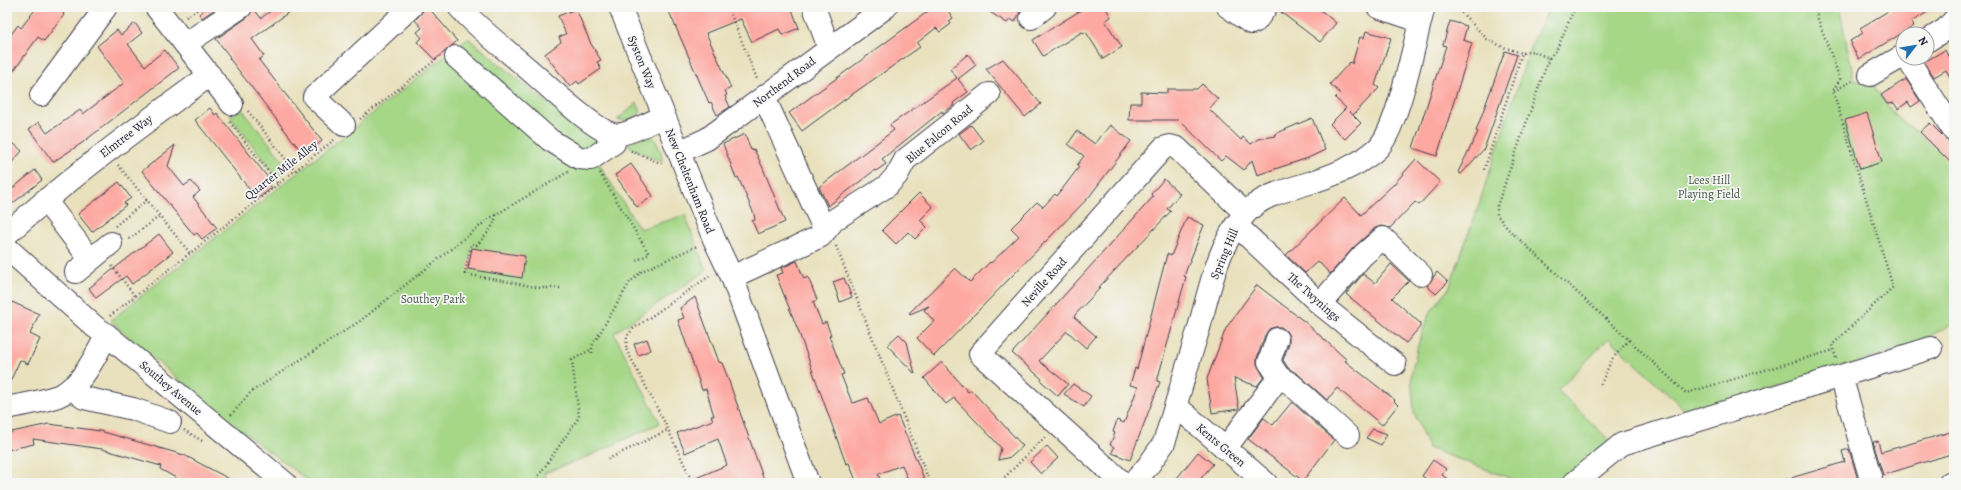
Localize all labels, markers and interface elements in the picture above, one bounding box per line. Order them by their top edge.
north arrow [1895,26,1935,66]
street label: Syston Way [624,33,660,92]
text: N [1915,34,1932,48]
street label: Northend Road [749,53,819,111]
street label: Blue Falcon Road [902,101,976,167]
street label: Elmtree Way [96,110,156,161]
street label: New Cheltenham Road [662,126,719,236]
street label: Quarter Mile Alley [241,136,321,204]
park label: Lees Hill Playing Field [1678,172,1741,202]
street label: Spring Hill [1206,226,1242,282]
street label: Neville Road [1018,254,1071,310]
street label: The Twynings [1284,269,1344,325]
park label: Southey Park [401,291,465,307]
street label: Southey Avenue [136,357,206,419]
street label: Kents Green [1193,420,1249,471]

